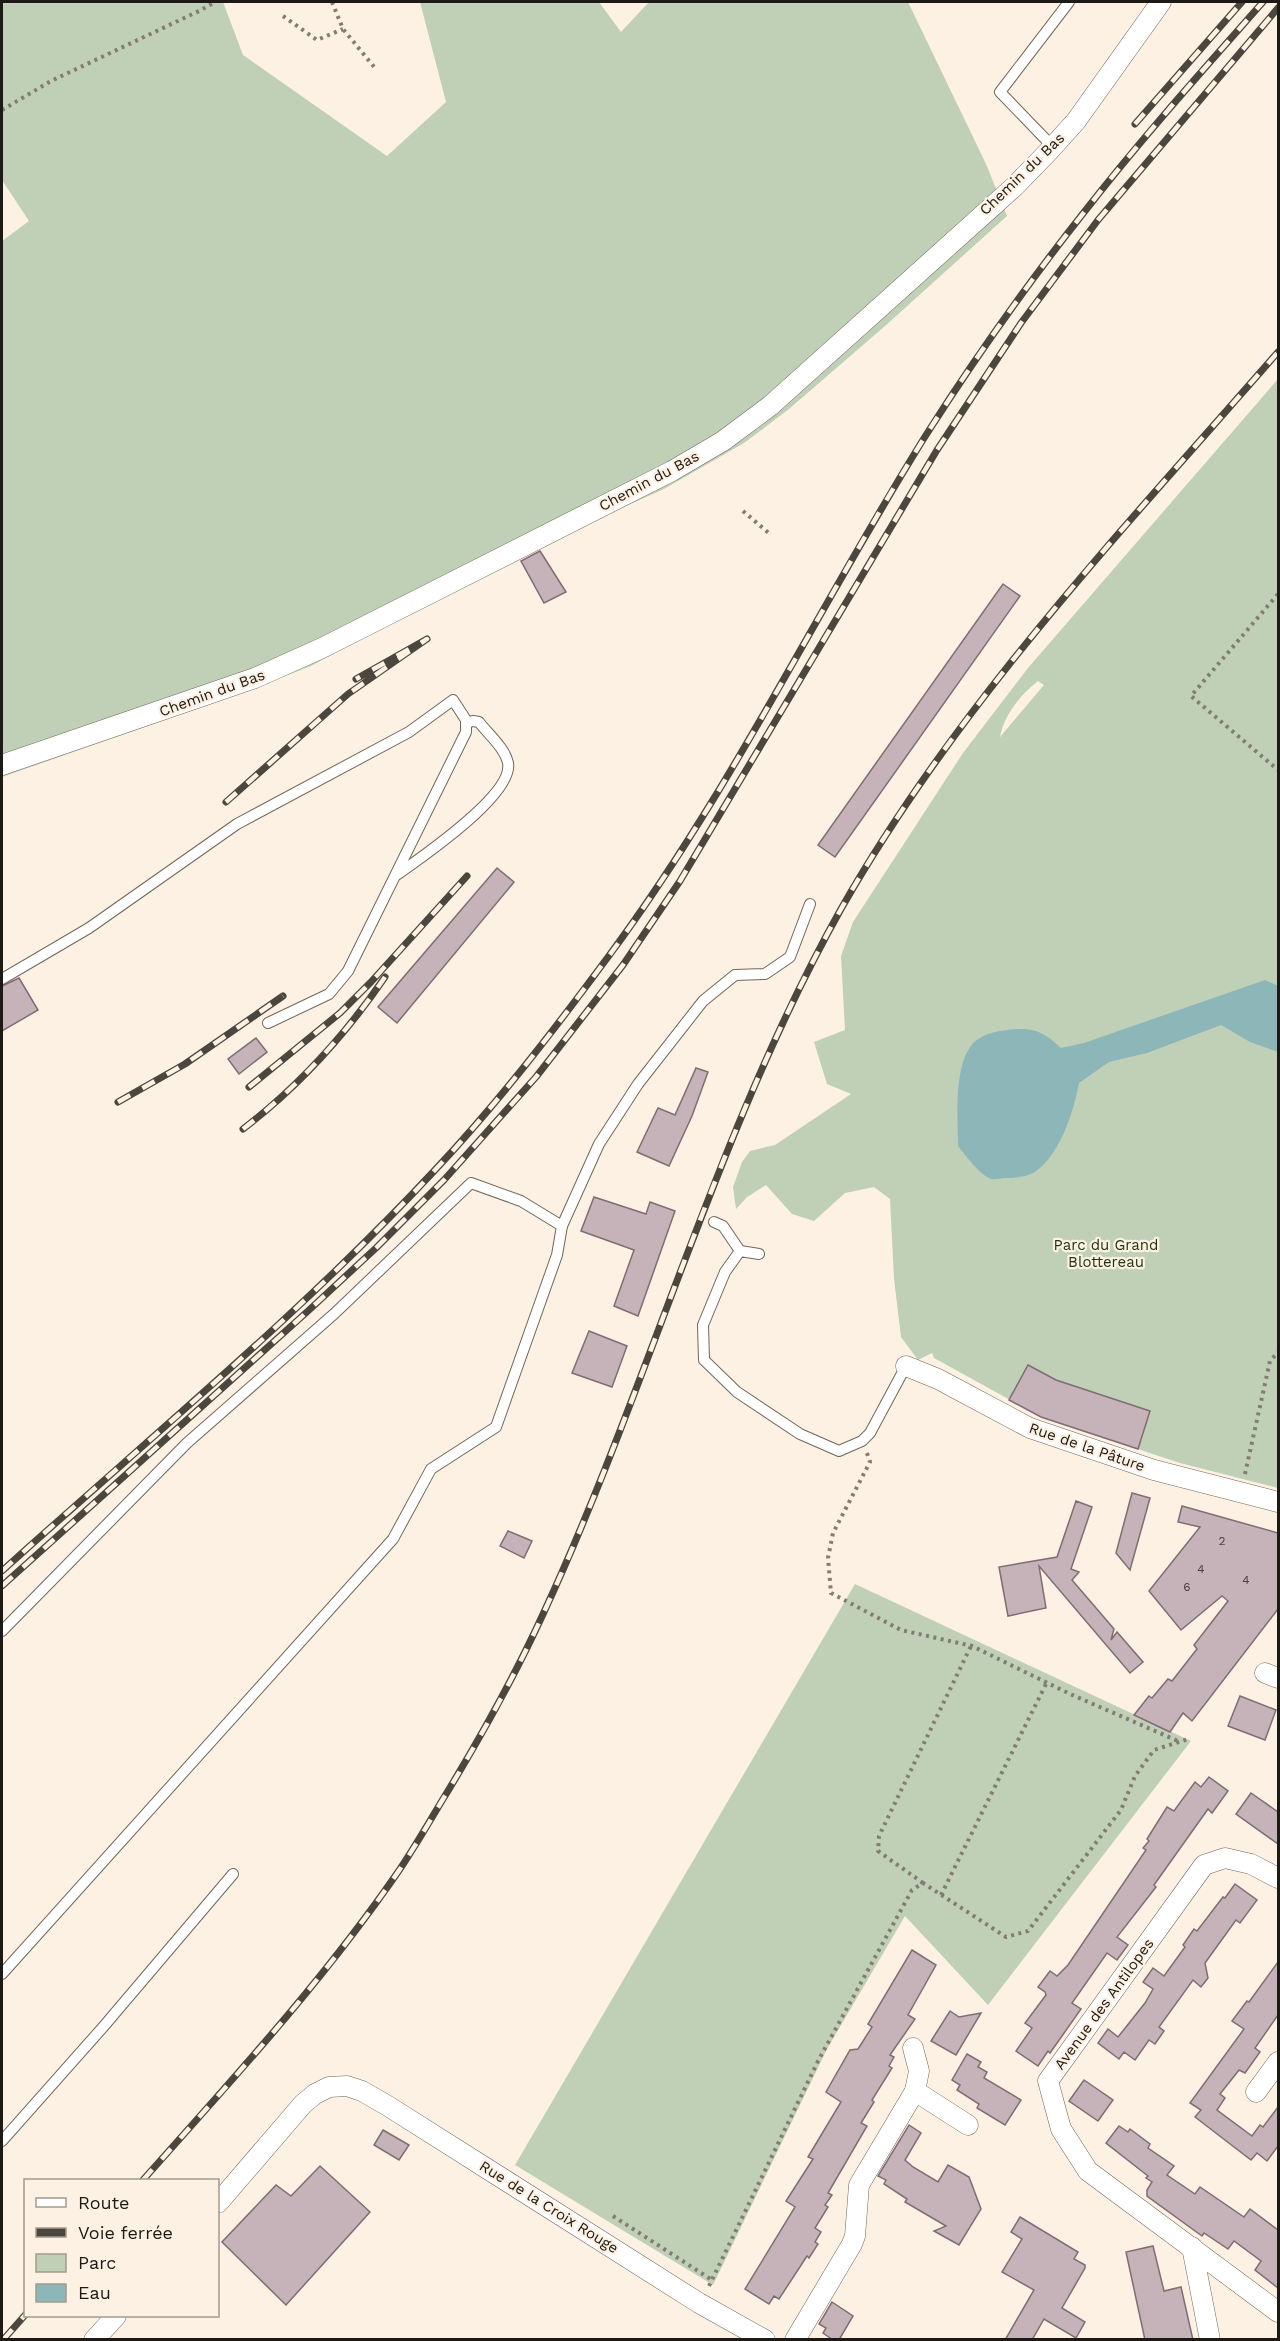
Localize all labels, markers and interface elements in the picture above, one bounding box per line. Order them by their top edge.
street label: Chemin du Bas [976,129,1068,219]
street label: Chemin du Bas [596,447,702,515]
street label: Chemin du Bas [157,666,267,720]
park label: Parc du Grand Blottereau [1054,1236,1158,1271]
street label: Rue de la Pâture [1027,1419,1147,1475]
house number: 2 [1219,1534,1226,1548]
house number: 4 [1197,1562,1205,1576]
house number: 4 [1242,1573,1250,1587]
house number: 6 [1183,1580,1191,1594]
street label: Avenue des Antilopes [1050,1935,1158,2073]
street label: Rue de la Croix Rouge [476,2157,622,2257]
legend [24,2179,219,2317]
text: Route [78,2192,130,2213]
text: Voie ferrée [78,2222,173,2243]
text: Parc [78,2252,116,2273]
text: Eau [78,2282,111,2303]

